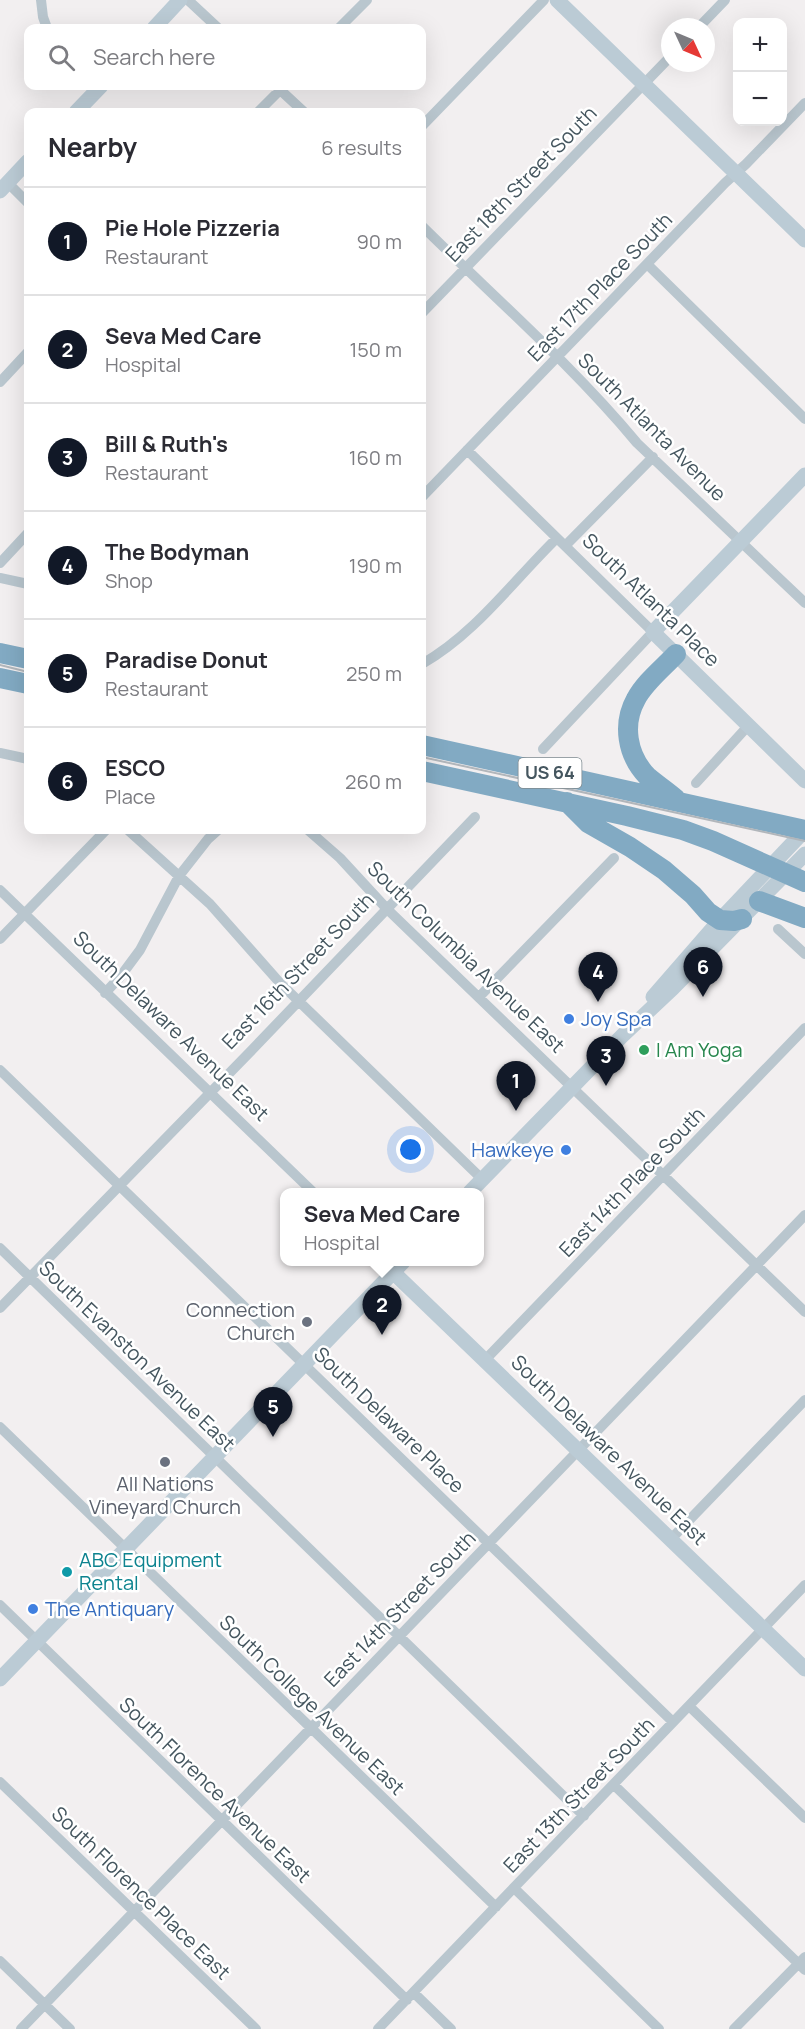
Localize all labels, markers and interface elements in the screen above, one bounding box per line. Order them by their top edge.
north arrow [661,18,715,72]
map controls [733,18,787,126]
button: + [733,18,787,72]
search box [24,24,426,90]
icon: search [45,41,78,74]
text: Search here [93,42,215,72]
button: − [733,72,787,126]
street label: East 18th Street South [439,100,602,267]
text: Nearby [48,129,137,165]
text: 6 results [321,134,402,161]
street label: East 17th Place South [522,206,678,367]
text: Pie Hole Pizzeria [105,213,280,243]
text: 1 [63,228,72,255]
text: 90 m [356,228,402,255]
text: Restaurant [105,243,209,270]
text: Seva Med Care [105,321,262,351]
text: 2 [62,336,73,363]
text: 150 m [349,336,402,363]
street label: South Atlanta Avenue [572,347,732,507]
text: Hospital [105,351,181,378]
text: Bill & Ruth's [105,429,228,459]
text: 3 [62,444,73,471]
text: 160 m [349,444,402,471]
text: Restaurant [105,459,209,486]
street label: South Atlanta Place [577,527,726,672]
text: The Bodyman [105,537,249,567]
text: 4 [61,552,74,579]
text: 190 m [349,552,402,579]
text: Shop [105,567,153,594]
text: Paradise Donut [105,645,268,675]
text: 5 [62,660,73,687]
text: 250 m [346,660,402,687]
text: Restaurant [105,675,209,702]
text: ESCO [105,753,165,783]
road number: US 64 [518,758,582,788]
text: 6 [61,768,74,795]
text: 260 m [345,768,402,795]
text: Place [105,783,155,810]
street label: South Columbia Avenue East [362,855,571,1058]
street label: East 16th Street South [216,887,380,1055]
street label: South Delaware Avenue East [68,925,275,1127]
pin: 6 [684,948,722,997]
pin: 4 [578,952,618,1002]
place label: Joy Spa [581,1005,652,1032]
marker: Joy Spa [562,1012,576,1026]
pin: 3 [586,1036,626,1086]
place label: I Am Yoga [656,1036,743,1063]
marker: I Am Yoga [637,1043,651,1057]
pin: 1 [496,1062,536,1111]
street label: East 14th Place South [553,1101,710,1263]
your location [396,1135,425,1164]
place label: Hawkeye [471,1136,554,1163]
marker: Hawkeye [559,1143,573,1157]
popup [280,1188,484,1266]
text: Seva Med Care [304,1199,460,1229]
text: Hospital [304,1229,380,1256]
street label: South Evanston Avenue East [33,1255,241,1457]
pin: 2 [362,1286,401,1335]
place label: Connection Church [186,1296,295,1346]
marker: Connection Church [300,1315,314,1329]
street label: South Delaware Place [308,1341,470,1499]
street label: South Delaware Avenue East [506,1349,713,1551]
pin: 5 [254,1388,292,1437]
marker: All Nations Vineyard Church [158,1455,172,1469]
place label: All Nations Vineyard Church [89,1470,241,1520]
street label: East 14th Street South [318,1525,481,1693]
place label: ABC Equipment Rental [79,1546,222,1596]
marker: ABC Equipment Rental [60,1565,74,1579]
place label: The Antiquary [45,1595,175,1622]
marker: The Antiquary [26,1602,40,1616]
street label: South College Avenue East [214,1609,411,1801]
street label: South Florence Avenue East [114,1691,317,1889]
street label: East 13th Street South [497,1711,660,1878]
street label: South Florence Place East [46,1800,237,1985]

